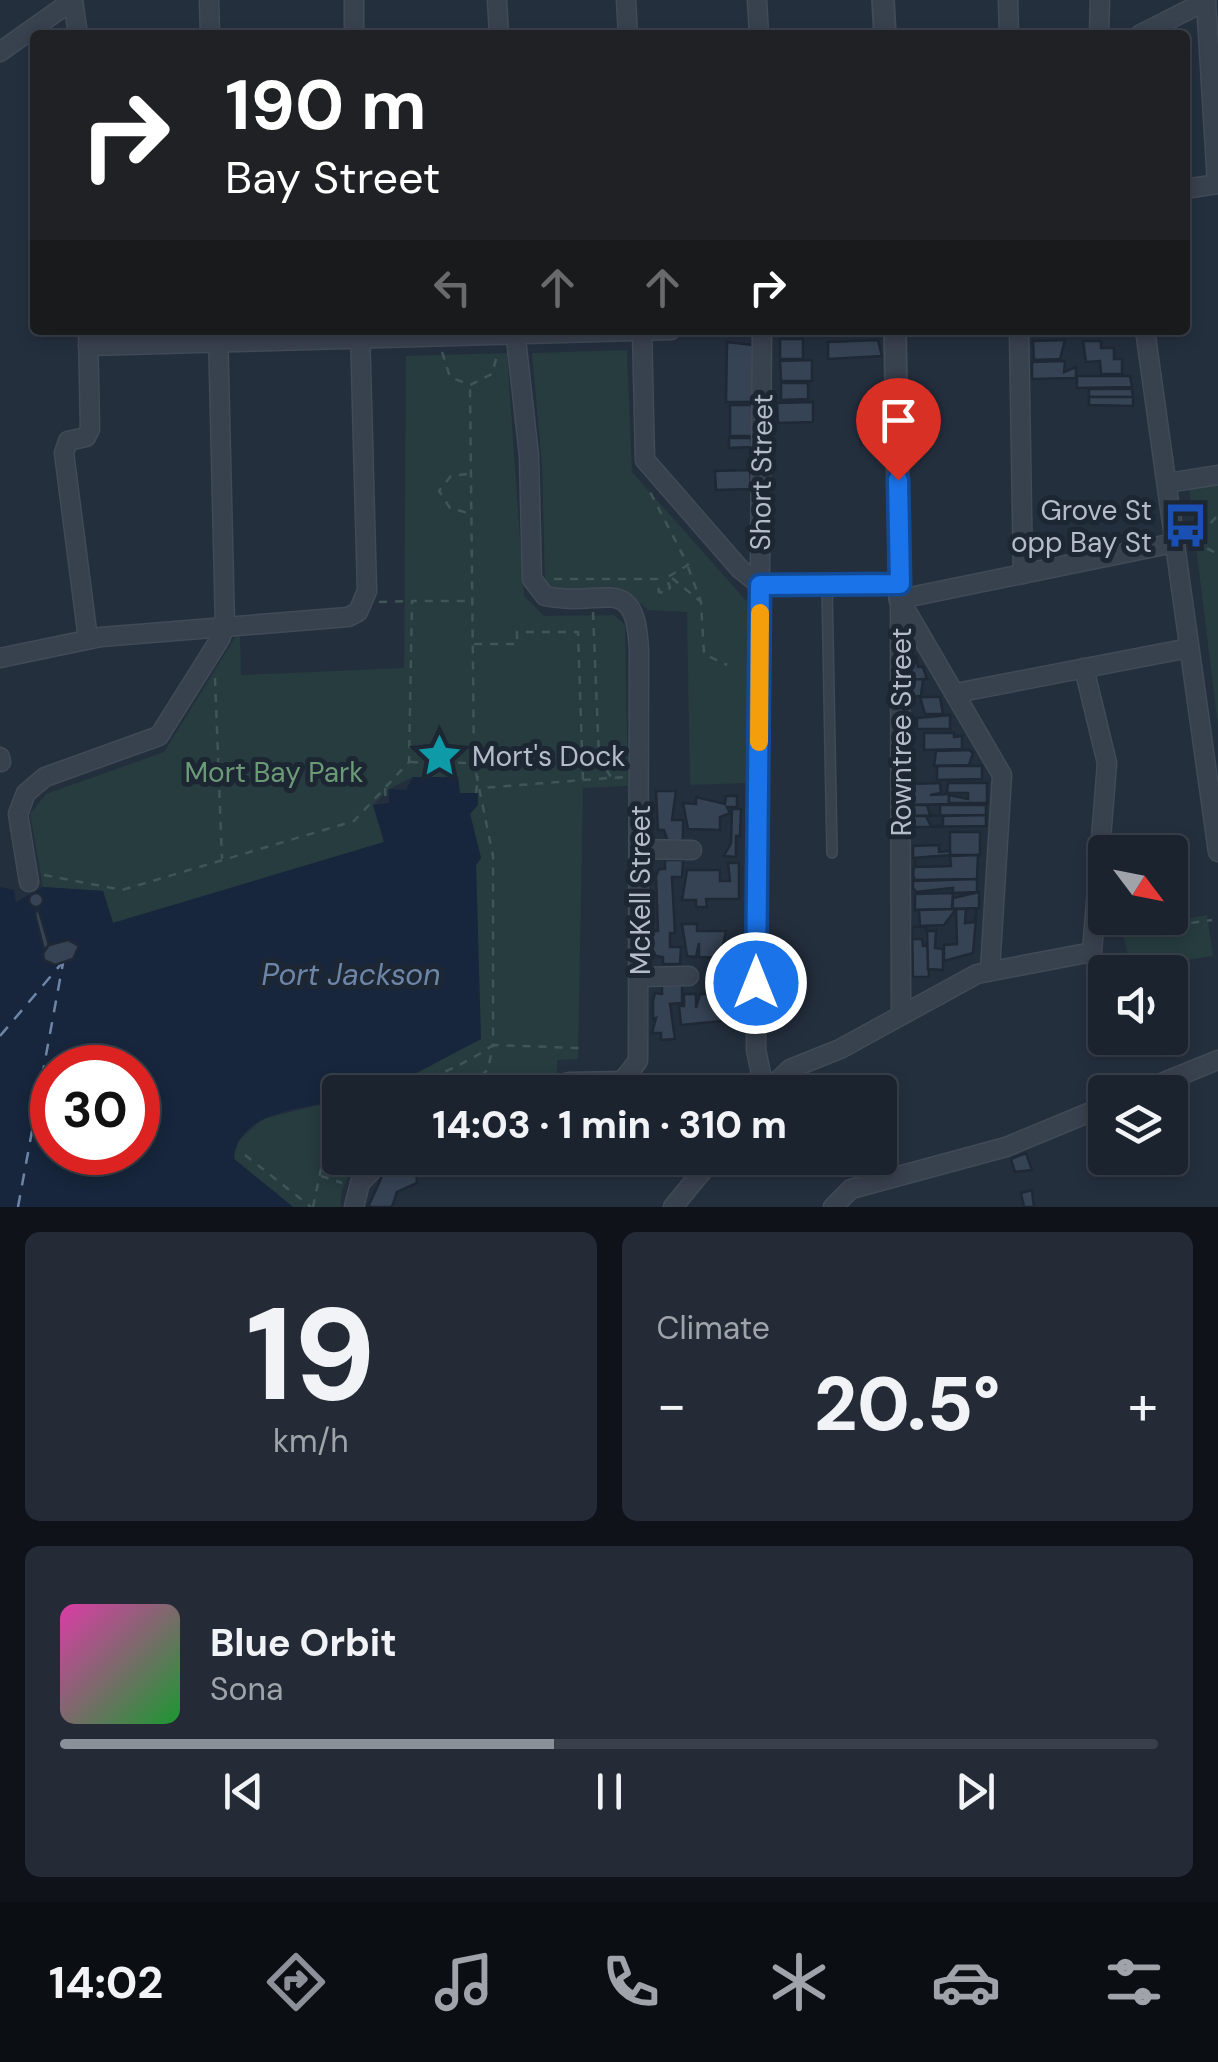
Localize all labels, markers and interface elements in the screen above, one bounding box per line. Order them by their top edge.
text: 190 m [225,60,427,151]
icon: right [60,70,190,200]
text: Bay Street [225,148,440,207]
icon: left [425,260,480,315]
icon: ahead [530,260,585,315]
icon: ahead [635,260,690,315]
icon: right [740,260,795,315]
pin [856,378,941,481]
street label: Short Street [742,393,781,551]
icon: arrive [871,393,926,448]
place label: Grove St opp Bay St [1011,492,1152,561]
bus stop icon: Grove St opp Bay St [1161,502,1209,550]
street label: Rowntree Street [883,628,920,836]
place icon: Mort's Dock [415,732,463,780]
place label: Mort's Dock [472,738,625,775]
park label: Mort Bay Park [185,754,363,791]
street label: McKell Street [622,805,659,975]
north arrow [1088,835,1188,935]
map controls [1088,835,1188,1175]
position arrow [704,931,808,1035]
water label: Port Jackson [262,955,440,994]
button: sound [1088,955,1188,1055]
speed limit sign: 30 [30,1045,160,1175]
button: layers [1088,1075,1188,1175]
text: 14:03 · 1 min · 310 m [432,1100,787,1150]
text: 19 [246,1270,376,1439]
text: Climate [657,1307,770,1349]
text: 20.5° [814,1356,1000,1453]
text: − [657,1369,687,1441]
text: + [1128,1369,1158,1441]
text: km/h [273,1420,349,1462]
text: Blue Orbit [210,1618,397,1668]
text: Sona [210,1668,283,1710]
icon: previous [216,1764,271,1819]
icon: pause [582,1764,637,1819]
icon: next [948,1764,1003,1819]
icon: directions [261,1947,331,2017]
icon: music [429,1947,499,2017]
icon: phone [596,1947,666,2017]
icon: climate [764,1947,834,2017]
icon: car [931,1947,1001,2017]
icon: filters [1099,1947,1169,2017]
text: 14:02 [49,1953,163,2012]

